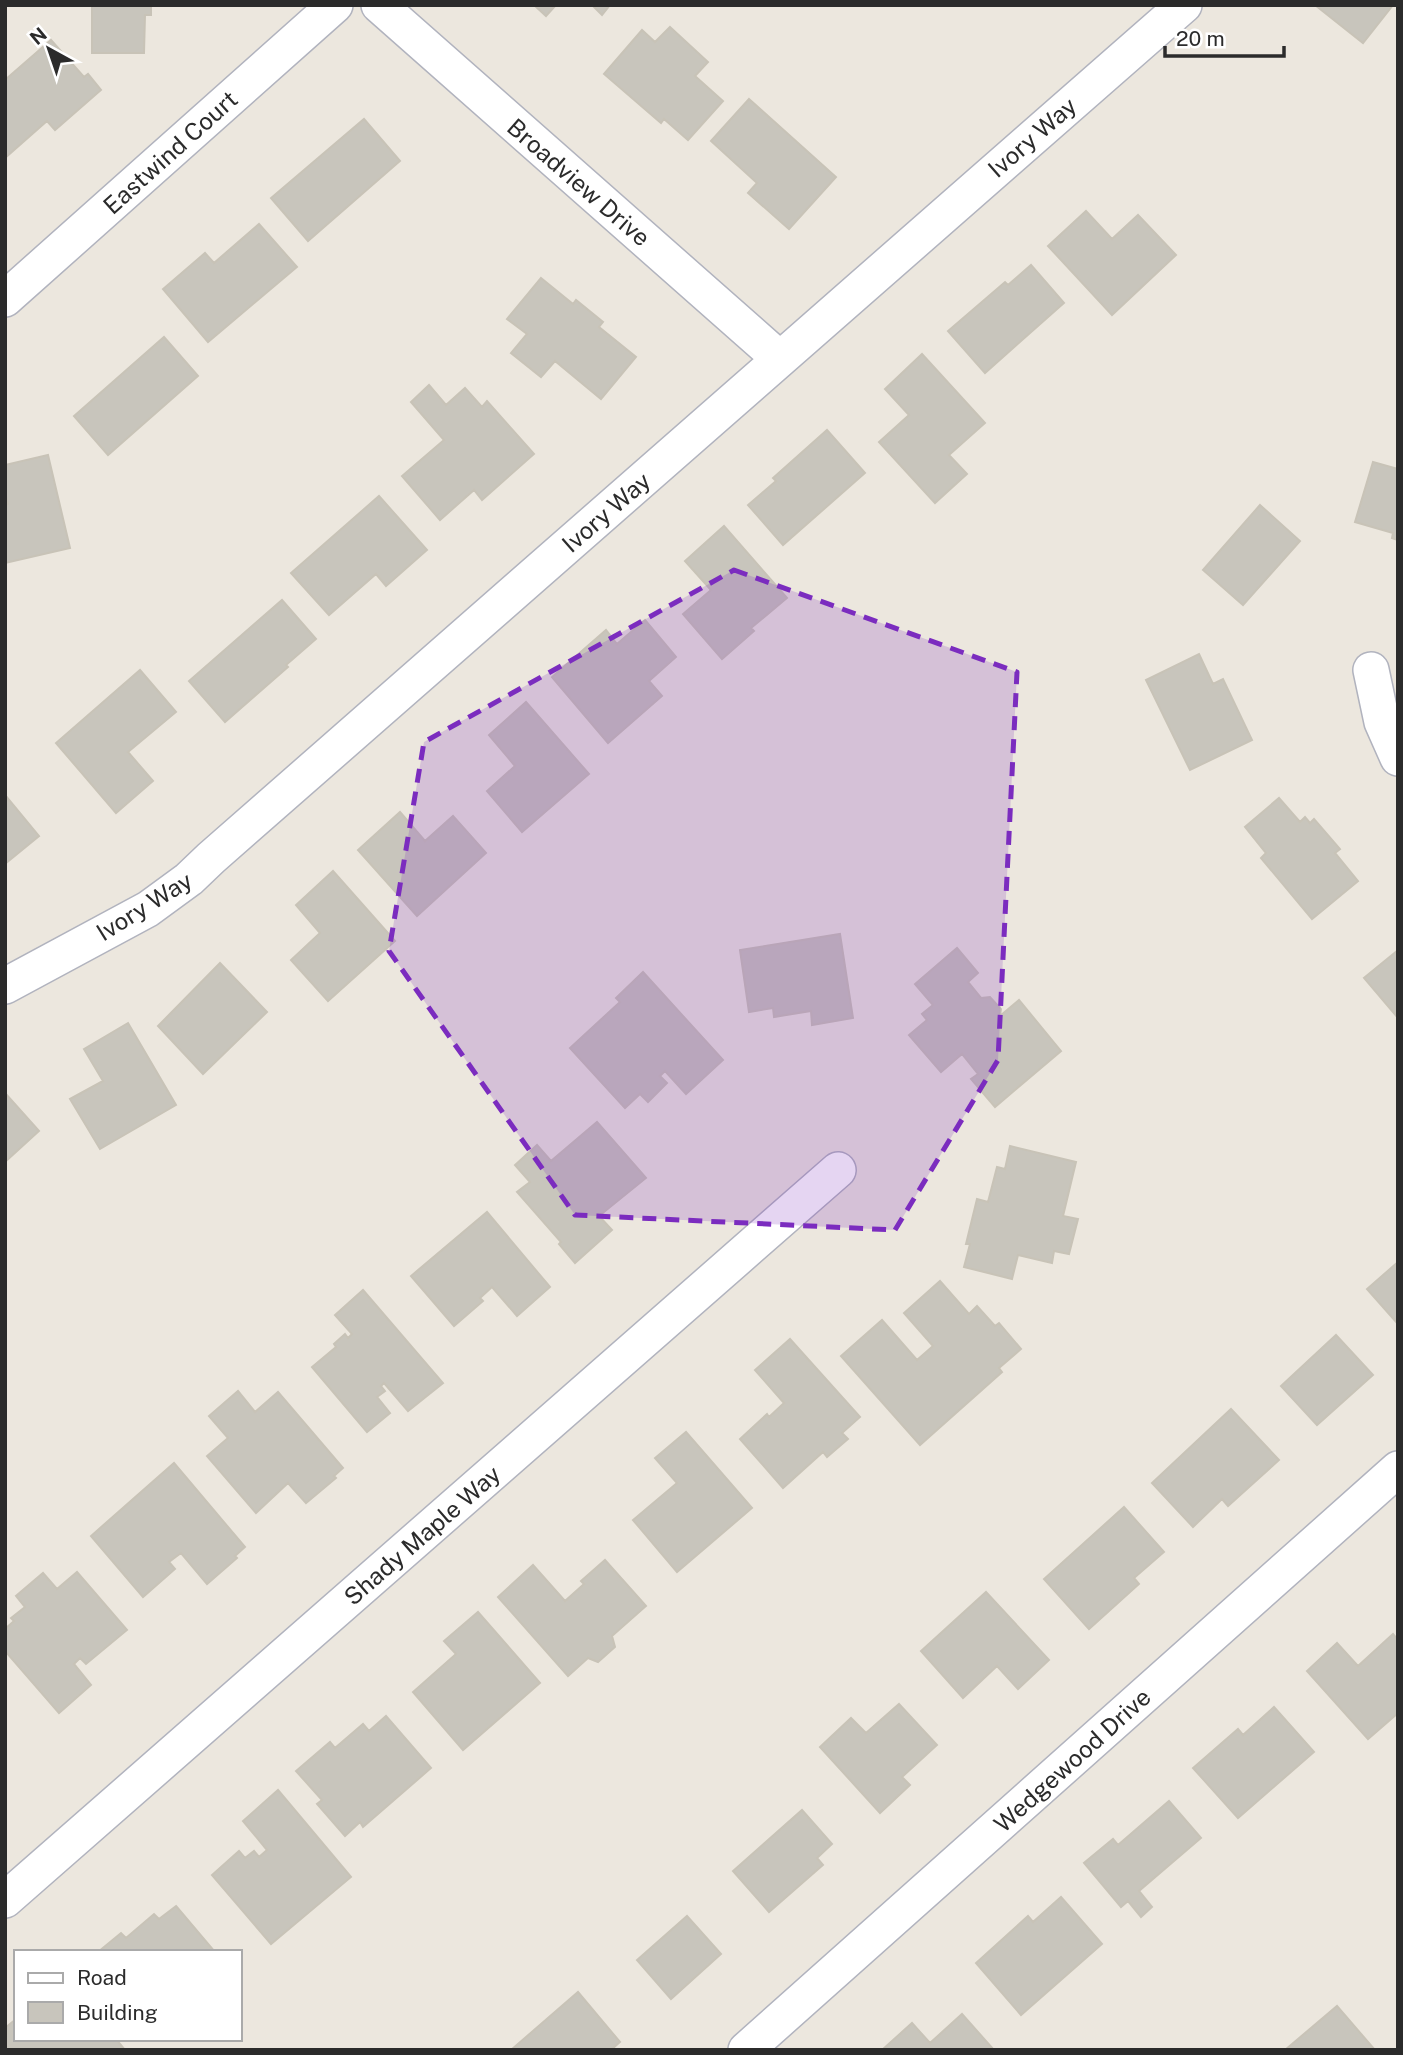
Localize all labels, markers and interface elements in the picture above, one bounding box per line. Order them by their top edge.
north arrow [14,14,84,84]
scale bar [1165,14,1284,58]
text: N [25,23,51,49]
text: 20 m [1176,26,1225,51]
street label: Eastwind Court [97,85,243,219]
street label: Ivory Way [982,91,1082,183]
street label: Broadview Drive [502,112,656,252]
street label: Ivory Way [556,466,656,558]
street label: Ivory Way [91,866,197,946]
street label: Shady Maple Way [338,1459,506,1610]
street label: Wedgewood Drive [988,1682,1156,1838]
legend [14,1950,242,2041]
text: Road [77,1965,127,1990]
text: Building [77,2000,158,2025]

